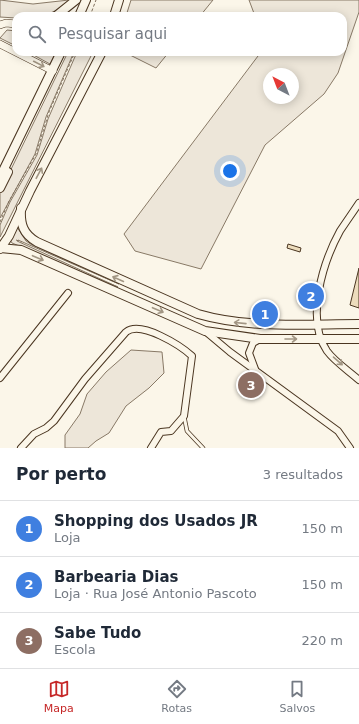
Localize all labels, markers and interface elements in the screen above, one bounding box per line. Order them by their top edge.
search box [12,12,347,56]
icon: search [26,23,48,45]
text: Pesquisar aqui [58,25,167,43]
one-way arrow [33,61,45,68]
north arrow [263,68,299,104]
your location [220,161,240,181]
one-way arrow [36,167,43,179]
one-way arrow [32,255,44,262]
one-way arrow [113,275,125,282]
pin: 2 [298,281,324,311]
pin: 1 [252,299,278,329]
one-way arrow [151,307,163,314]
one-way arrow [234,319,247,326]
one-way arrow [284,335,297,343]
one-way arrow [332,357,343,366]
pin: 3 [238,370,264,400]
text: Por perto [16,464,106,484]
text: 3 resultados [263,467,343,482]
text: Shopping dos Usados JR [54,512,258,530]
text: 1 [24,521,34,536]
text: 150 m [301,521,343,536]
text: Loja [54,530,81,545]
text: Barbearia Dias [54,568,179,586]
text: 2 [24,577,34,592]
text: 150 m [301,577,343,592]
text: Loja · Rua José Antonio Pascoto [54,586,257,601]
text: Sabe Tudo [54,624,141,642]
text: 3 [24,633,34,648]
text: 220 m [301,633,343,648]
text: Escola [54,642,96,657]
tab: Mapa [44,678,74,715]
tab: Rotas [161,678,192,715]
tab: Salvos [279,678,315,715]

